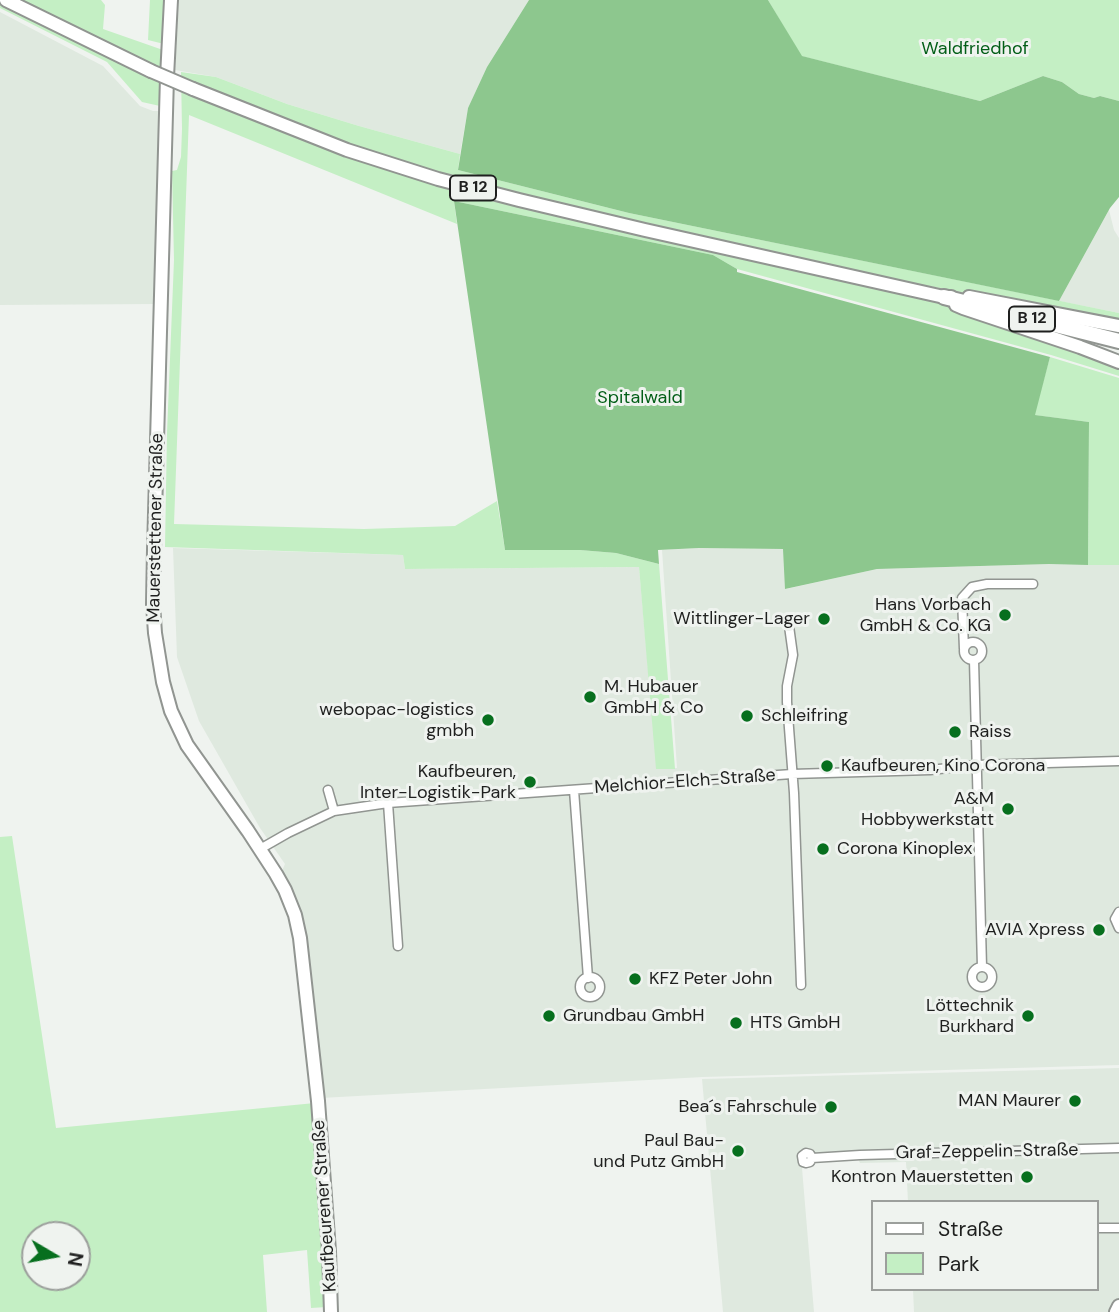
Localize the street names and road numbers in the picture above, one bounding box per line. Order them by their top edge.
road number: B 12 [450,176,496,200]
road number: B 12 [1009,306,1055,332]
street label: Mauerstettener Straße [144,433,168,623]
street label: Melchior-Elch-Straße [594,765,776,799]
street label: Kaufbeurener Straße [308,1119,342,1293]
street label: Graf-Zeppelin-Straße [895,1140,1079,1164]

